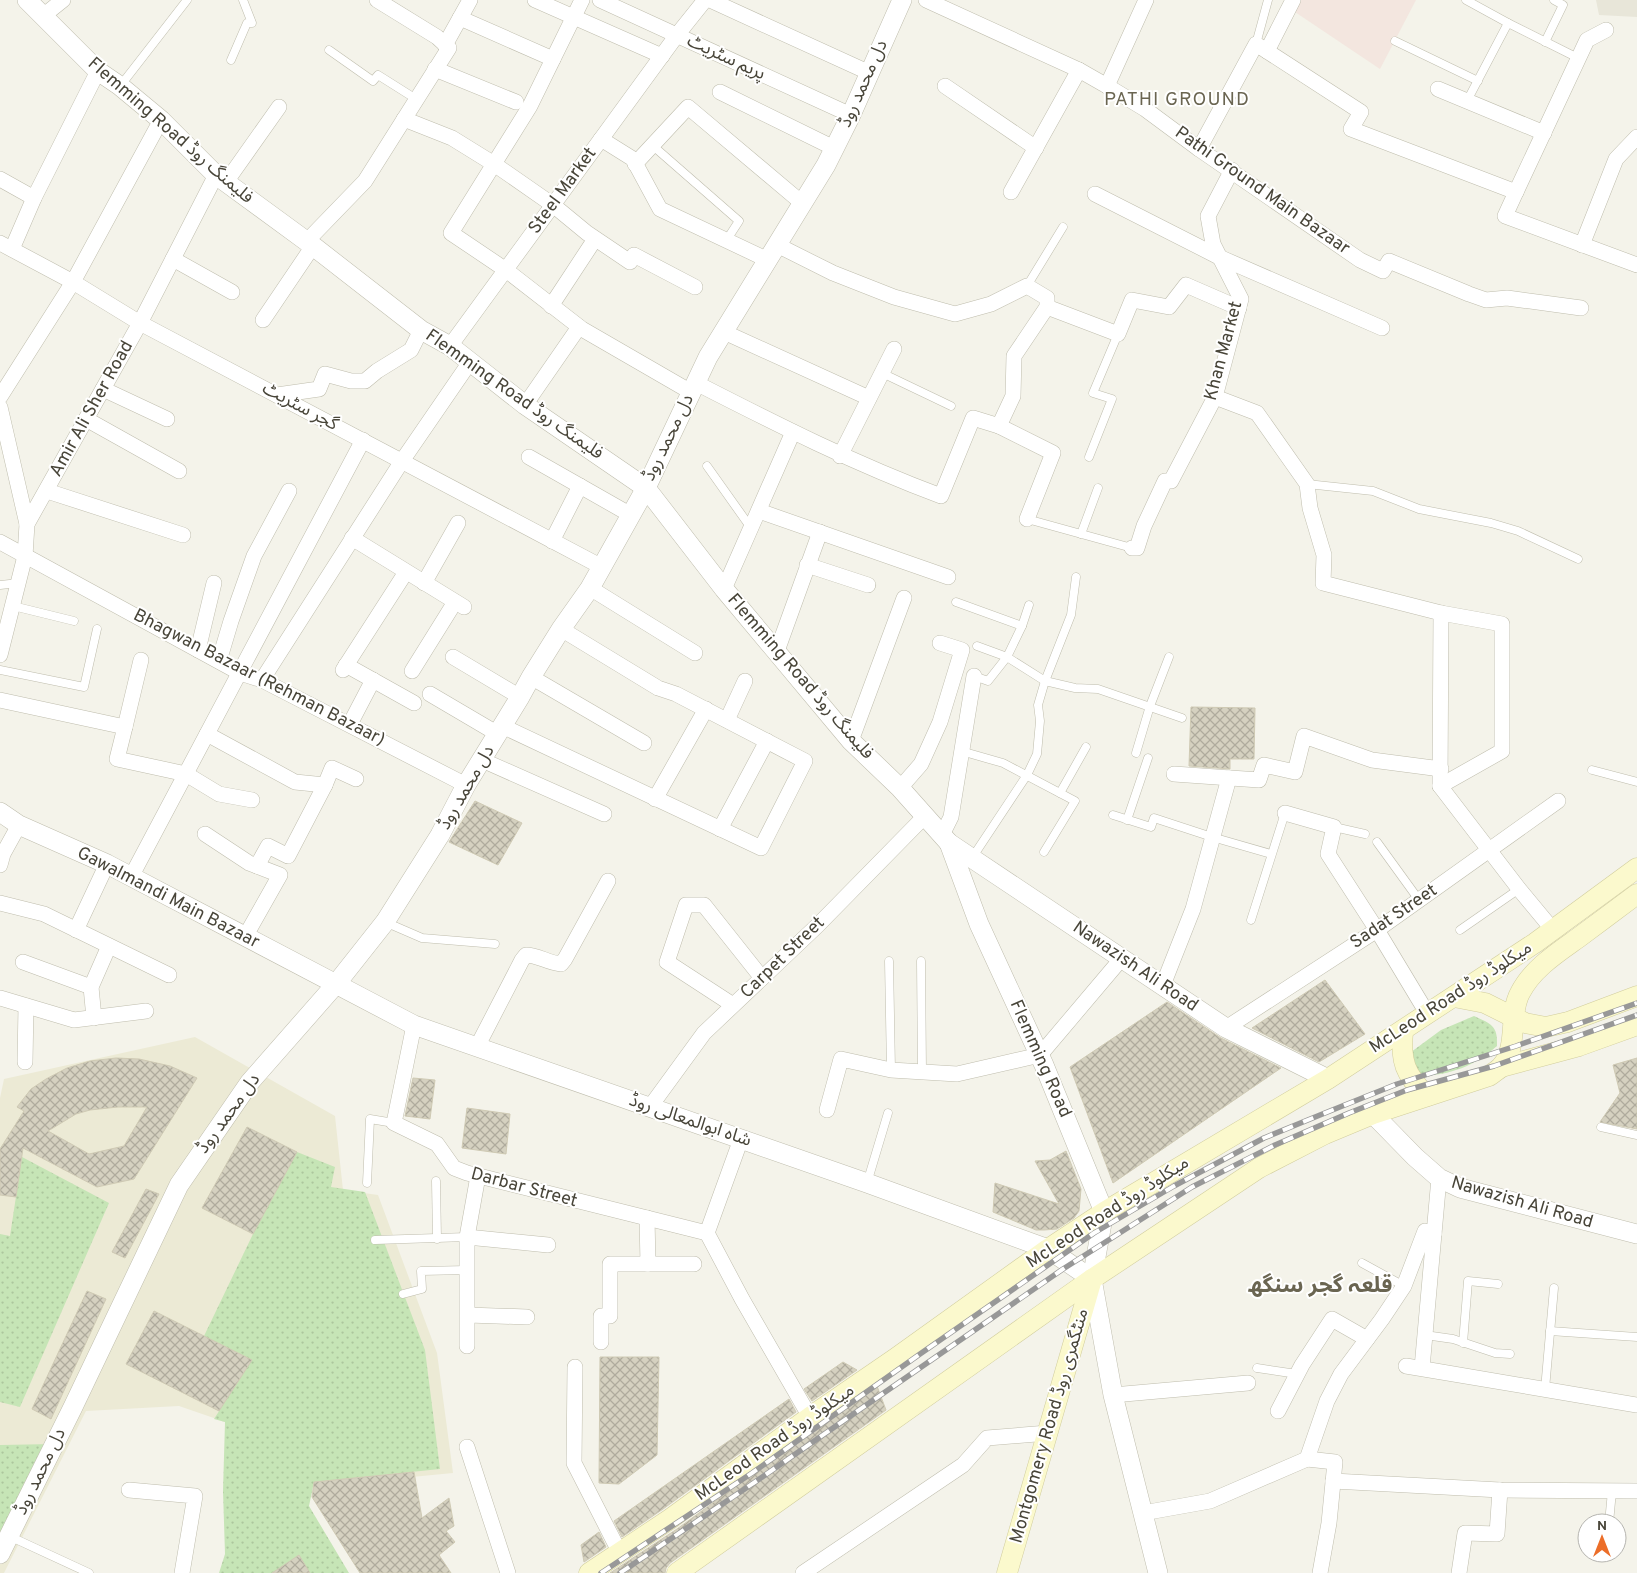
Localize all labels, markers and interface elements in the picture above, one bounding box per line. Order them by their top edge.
street label: پریم سٹریٹ [683,30,769,86]
street label: دل محمد روڈ [834,37,894,131]
street label: Flemming Road فلیمنگ روڈ [82,53,258,209]
district label: PATHI GROUND [1104,88,1250,112]
street label: Pathi Ground Main Bazaar [1170,122,1354,260]
street label: Steel Market [524,143,602,239]
street label: Khan Market [1200,299,1248,403]
street label: Flemming Road فلیمنگ روڈ [420,325,608,465]
street label: Amir Ali Sher Road [45,337,139,481]
street label: گجر سٹریٹ [258,377,342,437]
street label: دل محمد روڈ [638,391,700,485]
street label: Flemming Road فلیمنگ روڈ [722,589,878,765]
street label: Bhagwan Bazaar (Rehman Bazaar) [129,604,389,752]
street label: دل محمد روڈ [434,742,500,834]
street label: Gawalmandi Main Bazaar [73,842,263,954]
street label: Sadat Street [1346,879,1442,955]
street label: Carpet Street [736,912,830,1004]
street label: Nawazish Ali Road [1068,916,1202,1018]
street label: McLeod Road میکلوڈ روڈ [1365,937,1537,1059]
street label: Flemming Road [1004,997,1076,1121]
street label: دل محمد روڈ [192,1069,266,1159]
street label: شاہ ابوالمعالی روڈ [626,1089,754,1153]
street label: McLeod Road میکلوڈ روڈ [1022,1152,1194,1274]
street label: Darbar Street [468,1163,580,1213]
street label: Nawazish Ali Road [1448,1172,1596,1234]
district label: قلعہ گجر سنگھ [1248,1272,1392,1300]
street label: Montgomery Road منٹگمری روڈ [1005,1306,1095,1546]
street label: McLeod Road میکلوڈ روڈ [691,1379,859,1507]
street label: دل محمد روڈ [10,1425,72,1519]
north arrow [1577,1513,1627,1563]
text: N [1597,1518,1607,1535]

